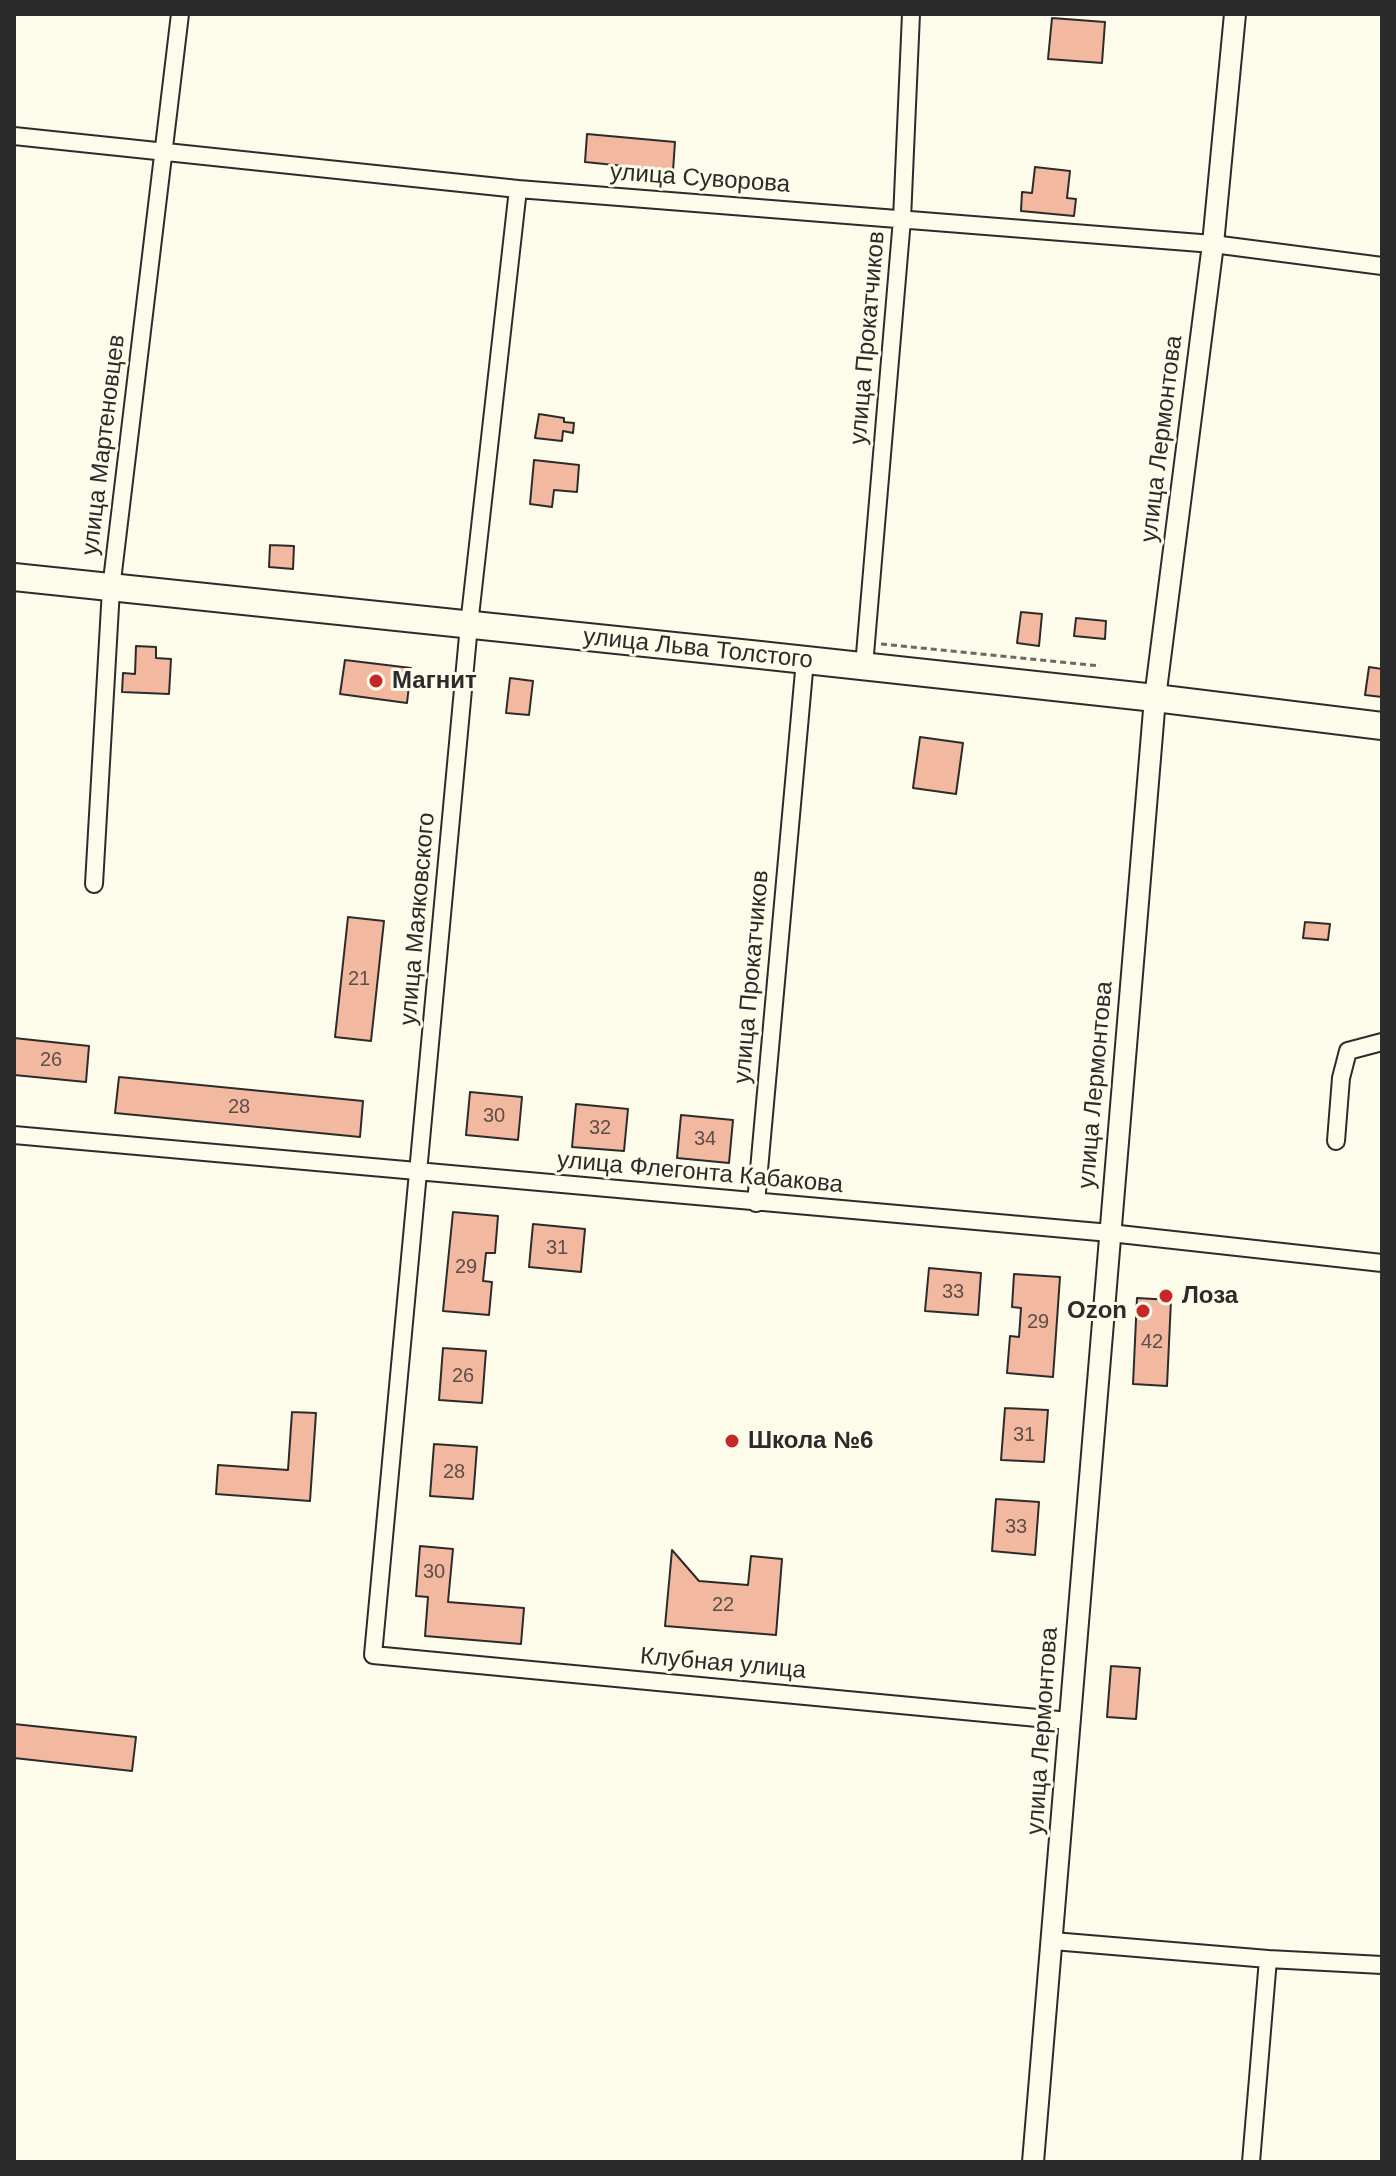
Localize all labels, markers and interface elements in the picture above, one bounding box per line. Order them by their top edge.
street label: улица Суворова [609,158,791,200]
street label: улица Прокатчиков [844,230,892,446]
street label: улица Мартеновцев [76,333,132,557]
street label: улица Лермонтова [1135,334,1189,544]
street label: улица Льва Толстого [582,623,814,675]
place label: Магнит [392,667,477,695]
marker: Магнит [367,672,385,690]
street label: улица Маяковского [394,811,442,1027]
street label: улица Прокатчиков [728,869,776,1085]
house number: 21 [348,967,370,991]
street label: улица Лермонтова [1073,980,1119,1190]
house number: 26 [40,1048,62,1072]
house number: 28 [228,1095,250,1119]
house number: 30 [483,1104,505,1128]
house number: 32 [589,1116,611,1140]
house number: 34 [694,1127,716,1151]
street label: улица Флегонта Кабакова [556,1146,844,1200]
house number: 31 [546,1236,568,1260]
house number: 29 [455,1255,477,1279]
house number: 33 [942,1280,964,1304]
place label: Лоза [1182,1282,1238,1310]
marker: Лоза [1157,1287,1175,1305]
place label: Ozon [1067,1297,1127,1325]
marker: Ozon [1134,1302,1152,1320]
house number: 29 [1027,1310,1049,1334]
house number: 42 [1141,1330,1163,1354]
house number: 26 [452,1364,474,1388]
house number: 31 [1013,1423,1035,1447]
place label: Школа №6 [748,1427,873,1455]
marker: Школа №6 [723,1432,741,1450]
house number: 28 [443,1460,465,1484]
house number: 33 [1005,1515,1027,1539]
house number: 30 [423,1560,445,1584]
house number: 22 [712,1593,734,1617]
street label: улица Лермонтова [1021,1626,1065,1836]
street label: Клубная улица [639,1642,807,1686]

